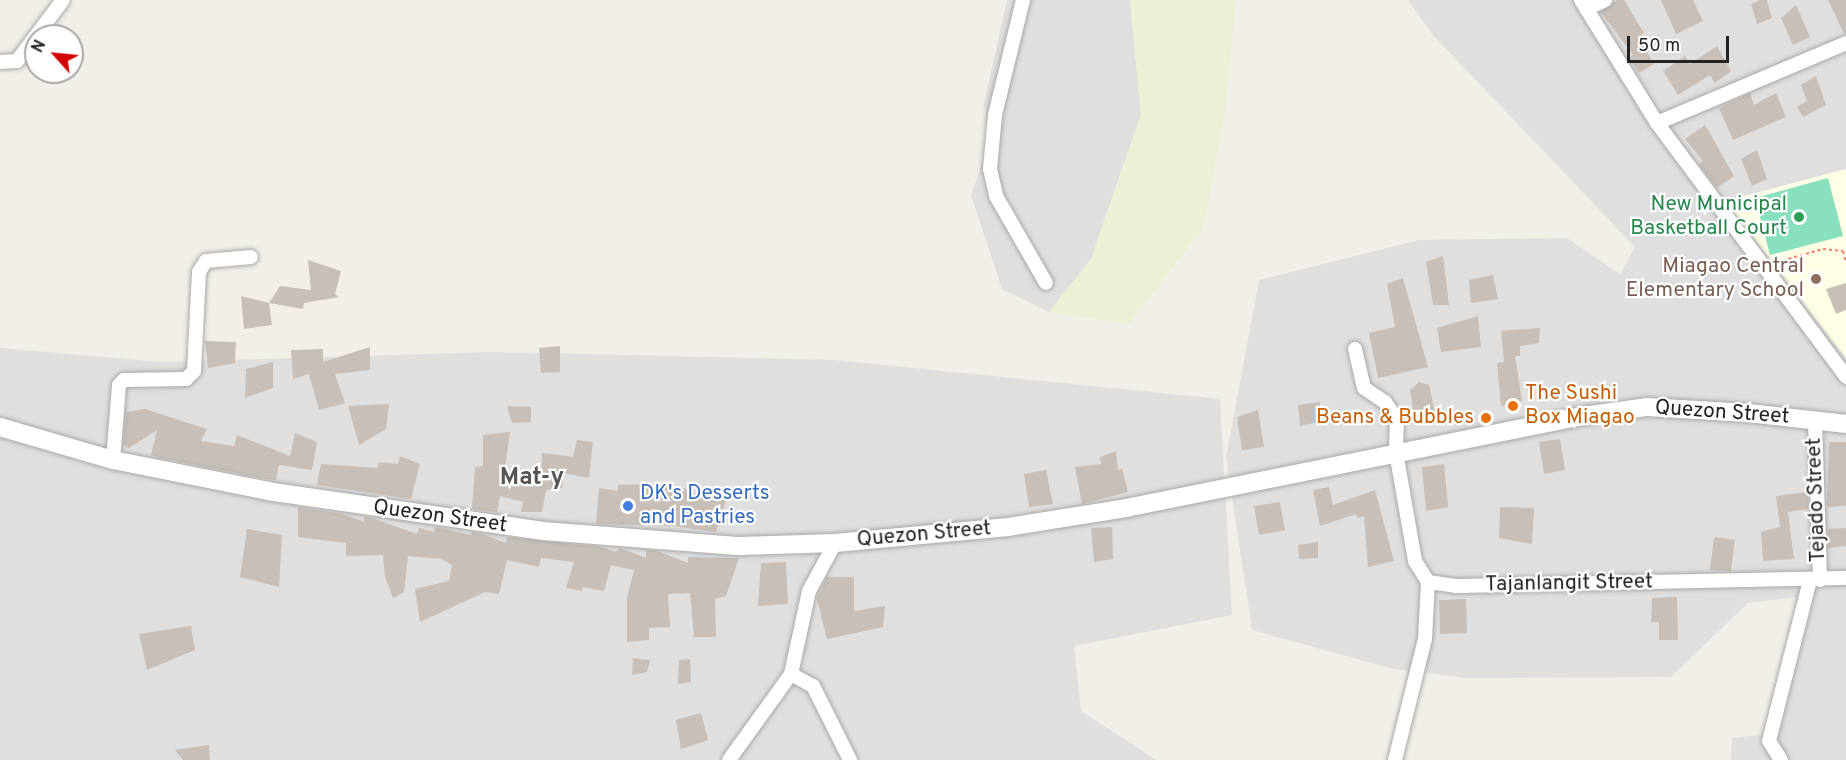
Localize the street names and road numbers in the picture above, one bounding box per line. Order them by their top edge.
street label: Quezon Street [1654,396,1790,430]
street label: Tejado Street [1802,437,1832,563]
street label: Quezon Street [372,495,508,539]
street label: Quezon Street [856,517,992,553]
street label: Tajanlangit Street [1485,570,1653,598]

